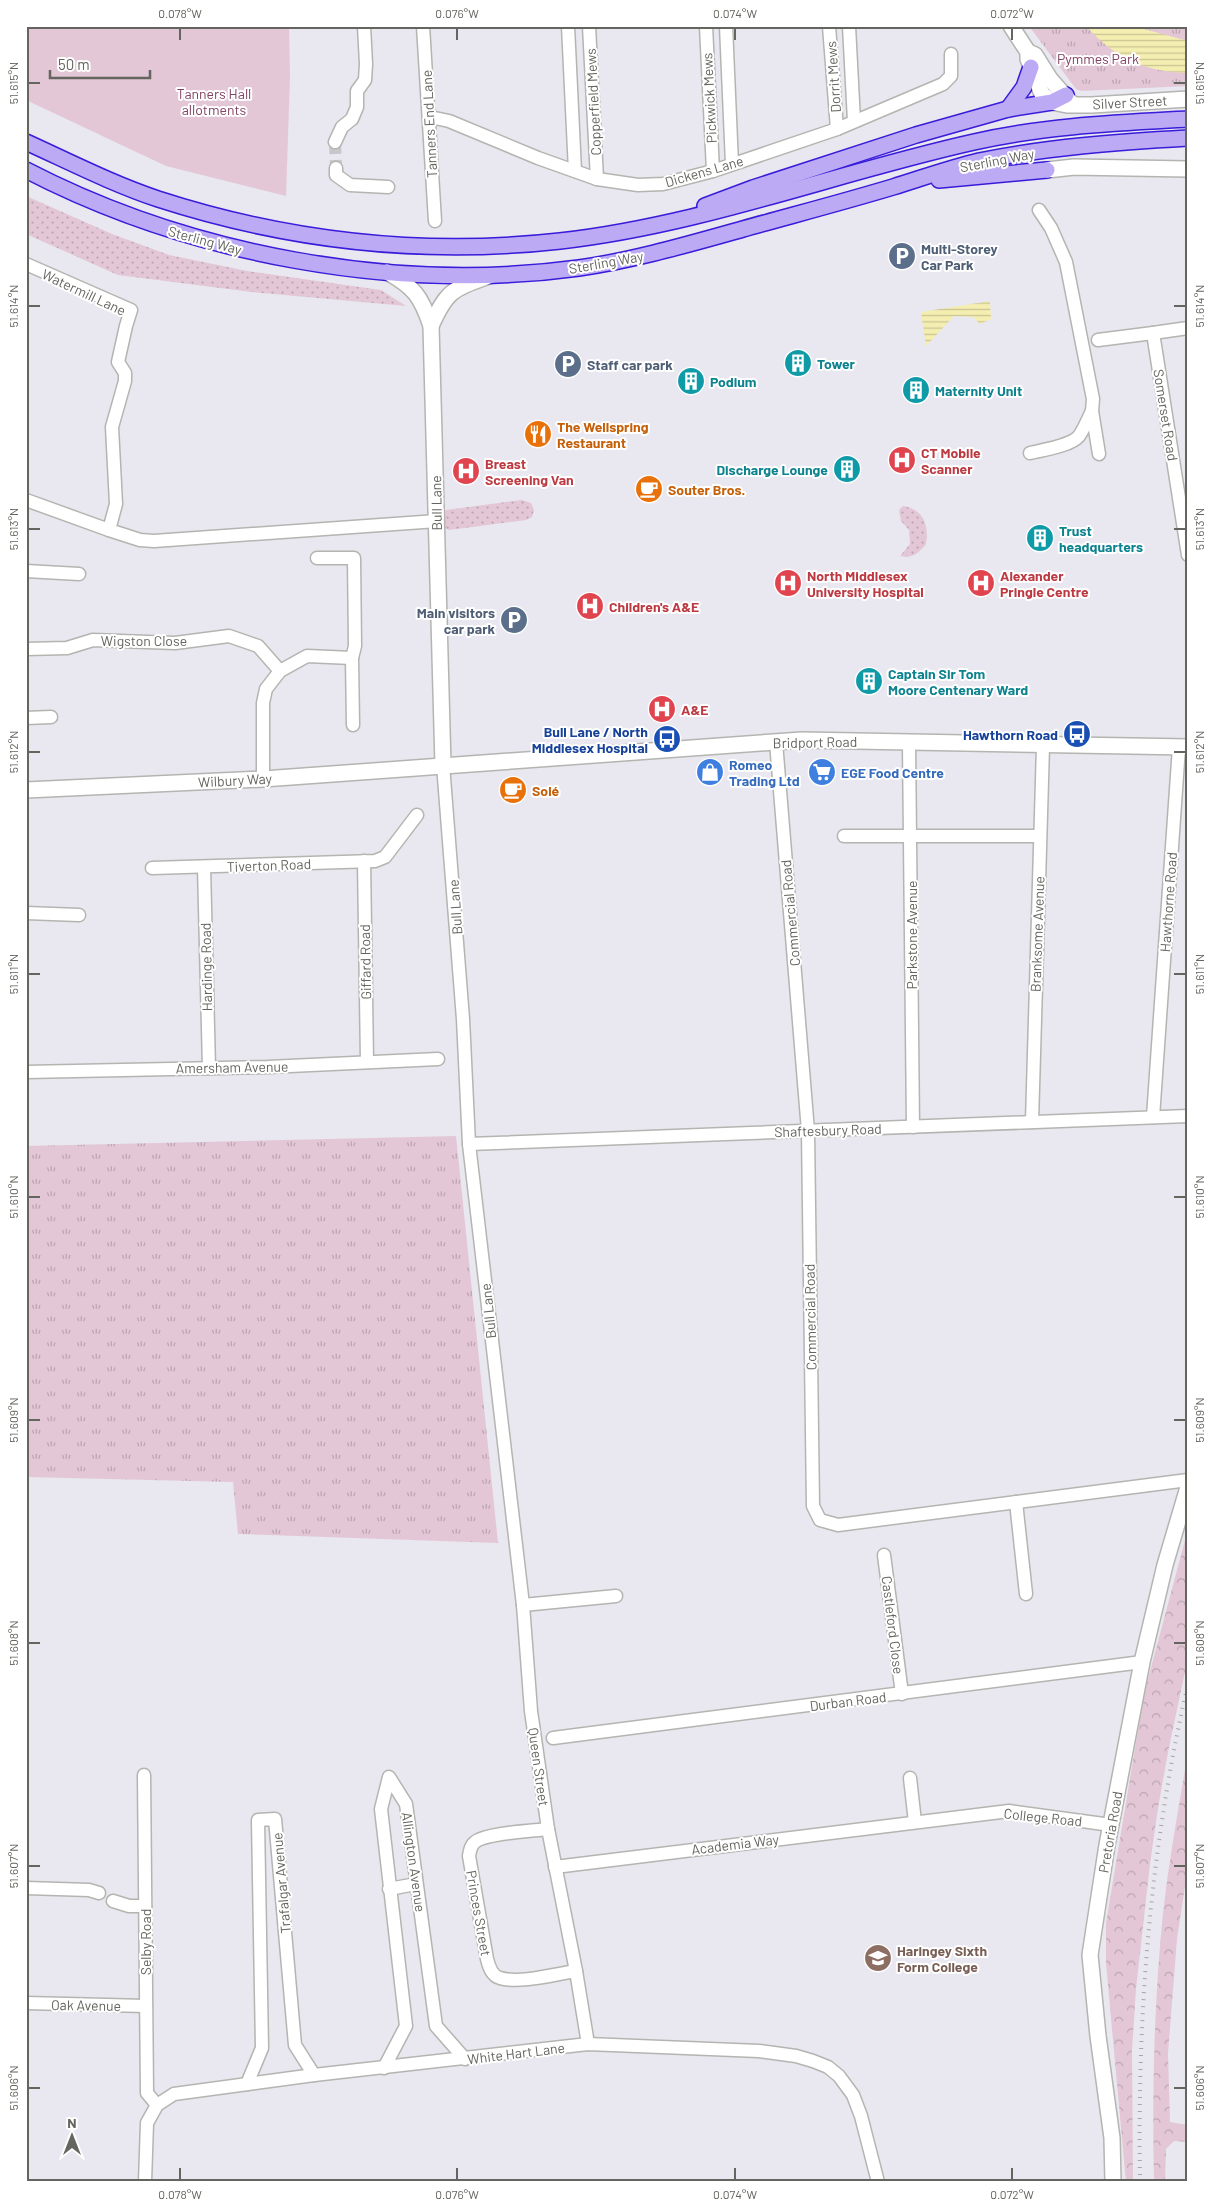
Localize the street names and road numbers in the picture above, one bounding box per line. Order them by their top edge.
street label: Dorrit Mews [822,40,844,113]
street label: Copperfield Mews [582,48,604,156]
street label: Pickwick Mews [698,52,720,144]
street label: Tanners End Lane [418,69,440,179]
street label: Silver Street [1092,92,1168,112]
street label: Sterling Way [958,144,1036,176]
street label: Dickens Lane [663,152,745,190]
street label: Sterling Way [166,222,244,258]
street label: Sterling Way [567,247,645,277]
street label: Watermill Lane [39,265,129,319]
street label: Somerset Road [1150,368,1182,462]
street label: Bull Lane [427,475,445,531]
street label: Wigston Close [101,632,187,649]
street label: Bridport Road [773,733,857,751]
street label: Wilbury Way [198,770,273,790]
street label: Hawthorne Road [1156,851,1180,953]
street label: Tiverton Road [227,855,311,875]
street label: Commercial Road [777,859,803,967]
street label: Branksome Avenue [1026,876,1048,992]
street label: Bull Lane [445,879,465,935]
street label: Parkstone Avenue [903,881,920,989]
street label: Hardinge Road [197,922,215,1012]
street label: Giffard Road [356,924,374,1000]
street label: Amersham Avenue [175,1058,289,1076]
street label: Shaftesbury Road [774,1120,882,1140]
street label: Commercial Road [801,1264,819,1370]
street label: Bull Lane [477,1283,499,1339]
street label: Castleford Close [879,1575,907,1675]
street label: Durban Road [809,1688,887,1714]
street label: Queen Street [525,1727,553,1807]
street label: Pretoria Road [1094,1790,1126,1874]
street label: College Road [1003,1804,1083,1830]
street label: Allington Avenue [399,1811,429,1913]
street label: Academia Way [690,1830,780,1858]
street label: Trafalgar Avenue [268,1832,294,1934]
street label: Princes Street [463,1869,495,1957]
street label: Selby Road [137,1909,154,1975]
street label: Oak Avenue [51,1996,121,2014]
street label: White Hart Lane [466,2039,566,2067]

